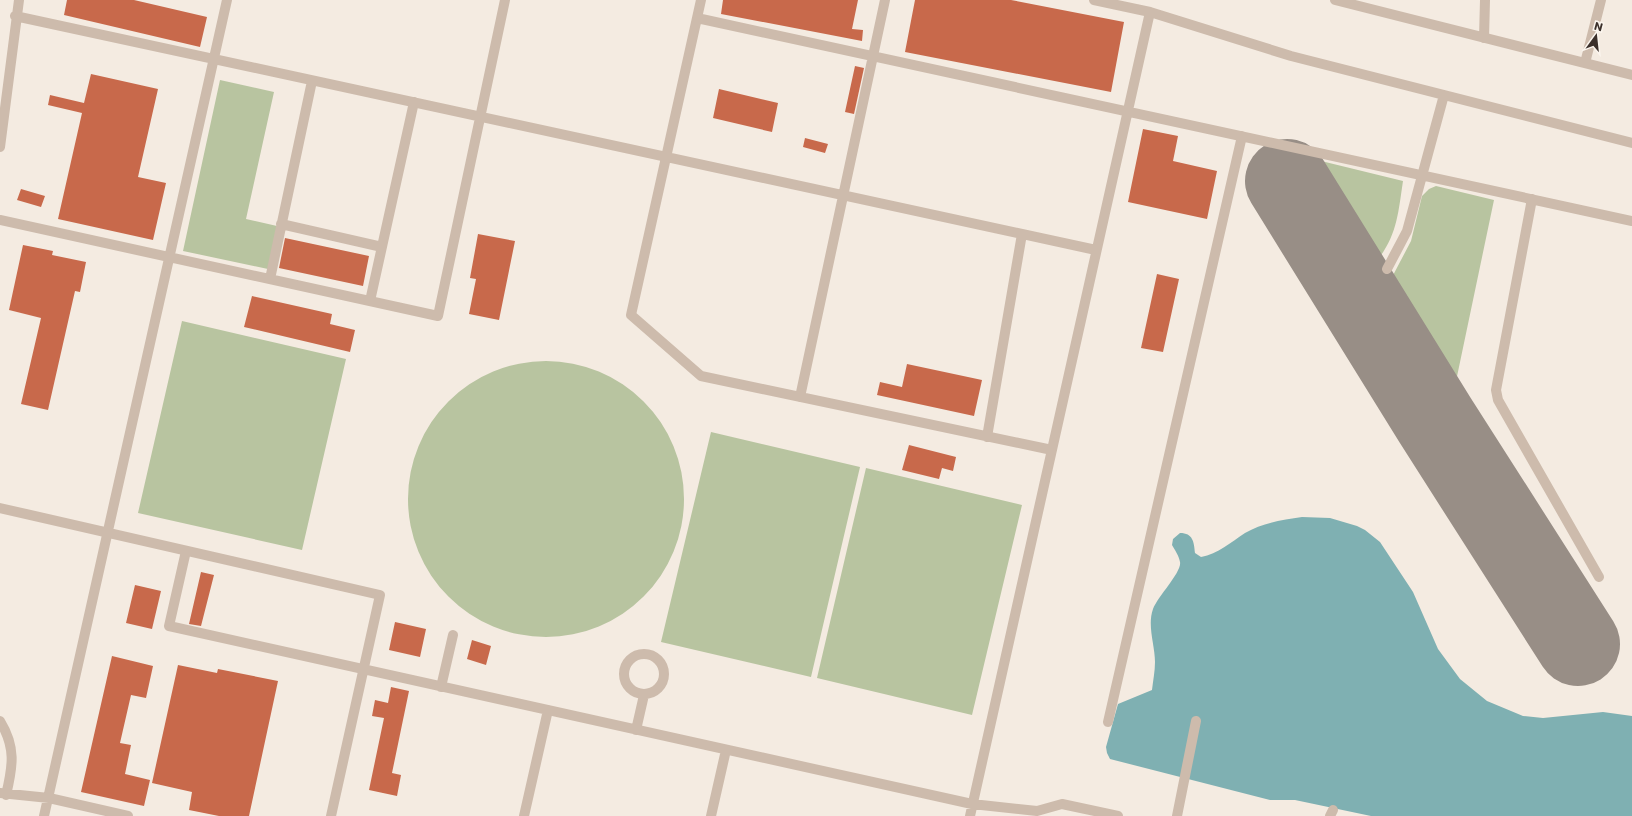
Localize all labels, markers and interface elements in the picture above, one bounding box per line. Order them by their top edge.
north arrow [1576,16,1616,56]
text: N [1593,18,1605,35]

